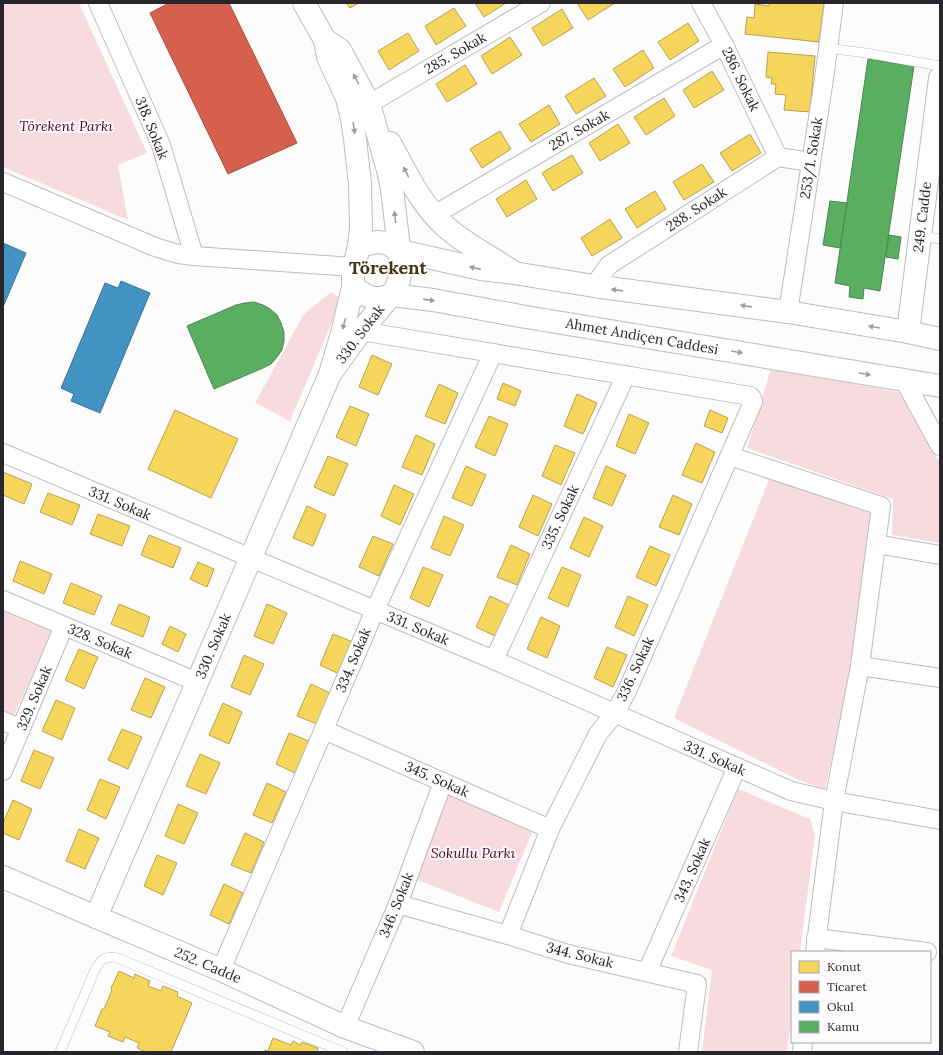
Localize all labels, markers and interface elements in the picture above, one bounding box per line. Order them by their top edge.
street label: 285. Sokak [421,28,490,78]
street label: 286. Sokak [718,44,764,114]
one-way arrow [352,74,359,85]
street label: 318. Sokak [131,94,173,163]
street label: 287. Sokak [546,105,613,154]
street label: 253/1. Sokak [796,115,826,200]
park label: Törekent Parkı [19,117,113,135]
one-way arrow [351,122,357,134]
one-way arrow [402,167,409,178]
street label: 249. Cadde [909,180,935,253]
street label: 288. Sokak [662,182,730,235]
one-way arrow [392,211,399,223]
district label: Törekent [349,256,428,279]
one-way arrow [468,264,481,270]
one-way arrow [611,286,623,293]
one-way arrow [423,297,435,303]
street label: 330. Sokak [332,300,388,367]
one-way arrow [740,303,752,310]
street label: Ahmet Andiçen Caddesi [563,314,720,358]
one-way arrow [341,319,347,331]
one-way arrow [868,323,880,329]
one-way arrow [731,349,743,355]
one-way arrow [859,371,871,377]
street label: 331. Sokak [86,482,154,524]
street label: 335. Sokak [537,482,583,552]
street label: 331. Sokak [384,607,452,649]
street label: 330. Sokak [191,610,235,682]
street label: 328. Sokak [65,619,136,663]
street label: 334. Sokak [331,624,375,695]
street label: 336. Sokak [612,633,658,704]
street label: 329. Sokak [12,662,56,733]
street label: 331. Sokak [681,736,749,780]
street label: 345. Sokak [402,757,472,801]
street label: 343. Sokak [670,835,714,905]
park label: Sokullu Parkı [431,844,516,862]
street label: 346. Sokak [375,869,417,940]
street label: 344. Sokak [545,938,616,972]
street label: 252. Cadde [172,943,245,987]
legend [791,951,931,1043]
text: Konut [827,959,861,974]
text: Ticaret [827,979,867,994]
text: Okul [827,999,853,1014]
text: Kamu [827,1019,859,1034]

